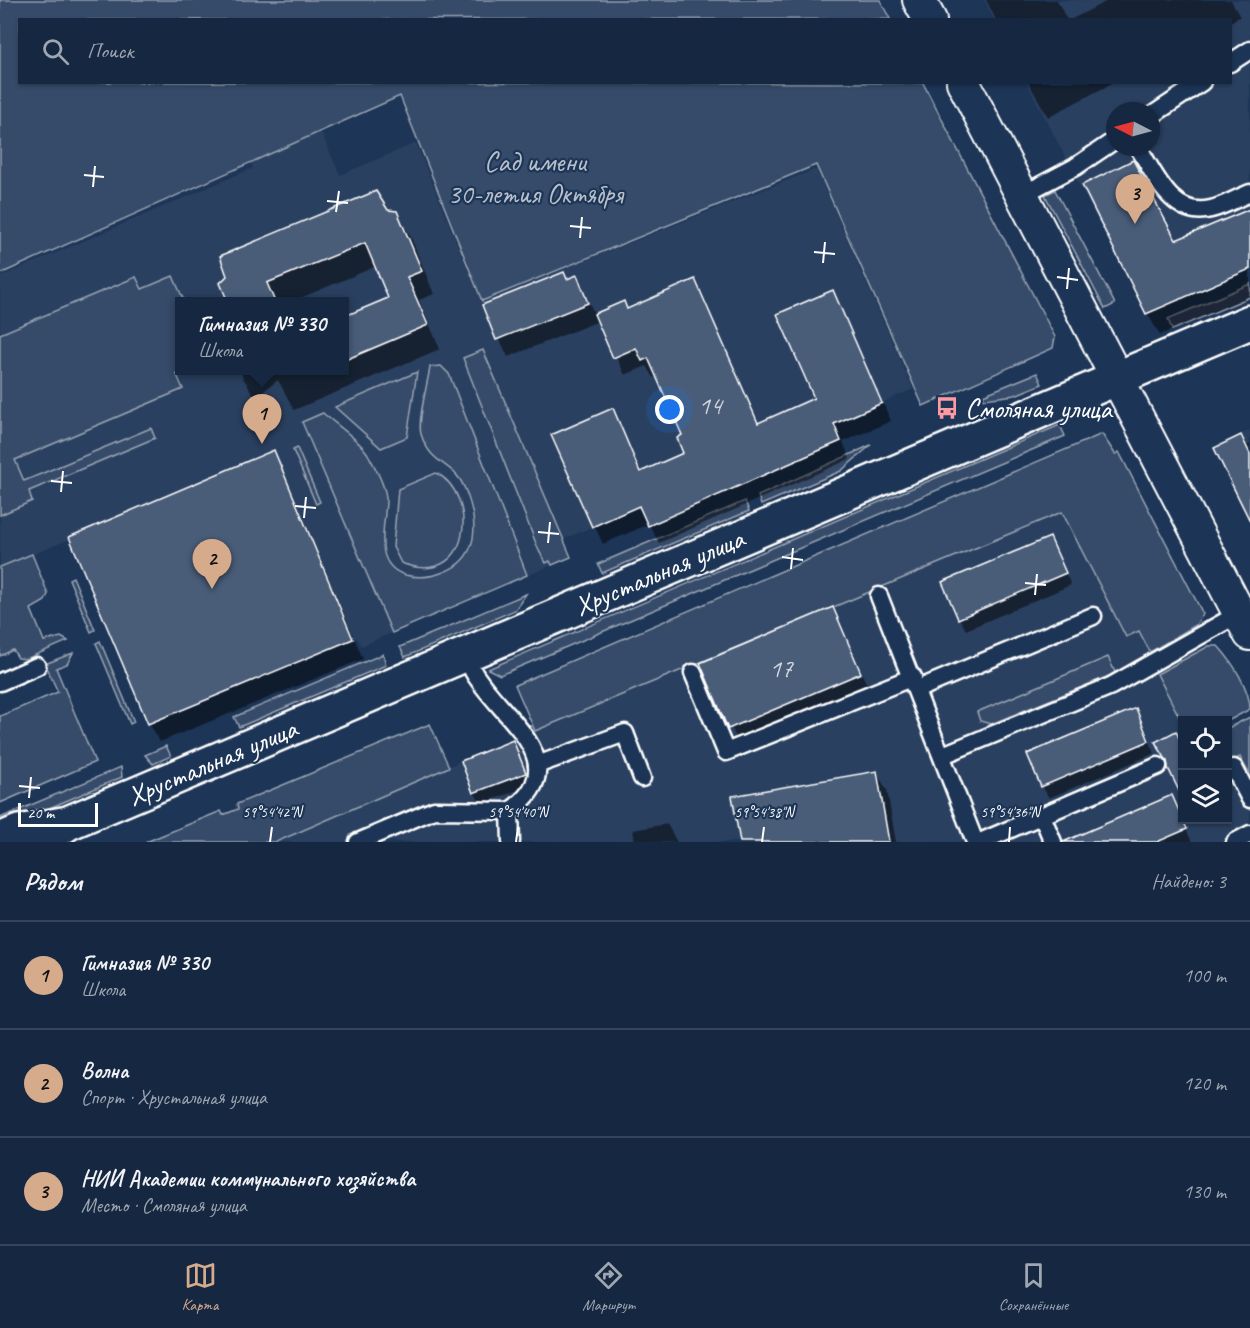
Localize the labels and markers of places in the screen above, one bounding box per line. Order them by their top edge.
pin: 3 [1116,174,1154,224]
place label: Смоляная улица [965,391,1114,426]
pin: 1 [242,394,282,444]
bus stop icon: Смоляная улица [934,395,960,421]
pin: 2 [192,540,232,589]

